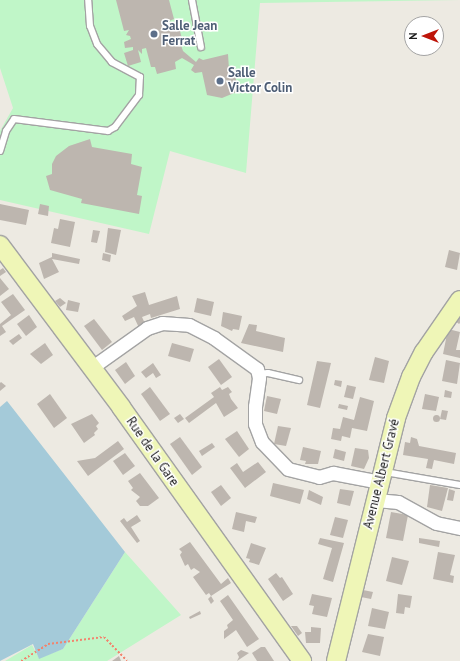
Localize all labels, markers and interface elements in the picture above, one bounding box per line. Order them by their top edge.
north arrow [404,16,444,56]
place label: Salle Jean Ferrat [162,19,217,50]
marker: Salle Jean Ferrat [149,29,159,39]
text: N [406,32,420,40]
place label: Salle Victor Colin [228,66,292,97]
marker: Salle Victor Colin [215,76,225,86]
street label: Rue de la Gare [122,414,182,490]
street label: Avenue Albert Gravé [361,417,403,531]

